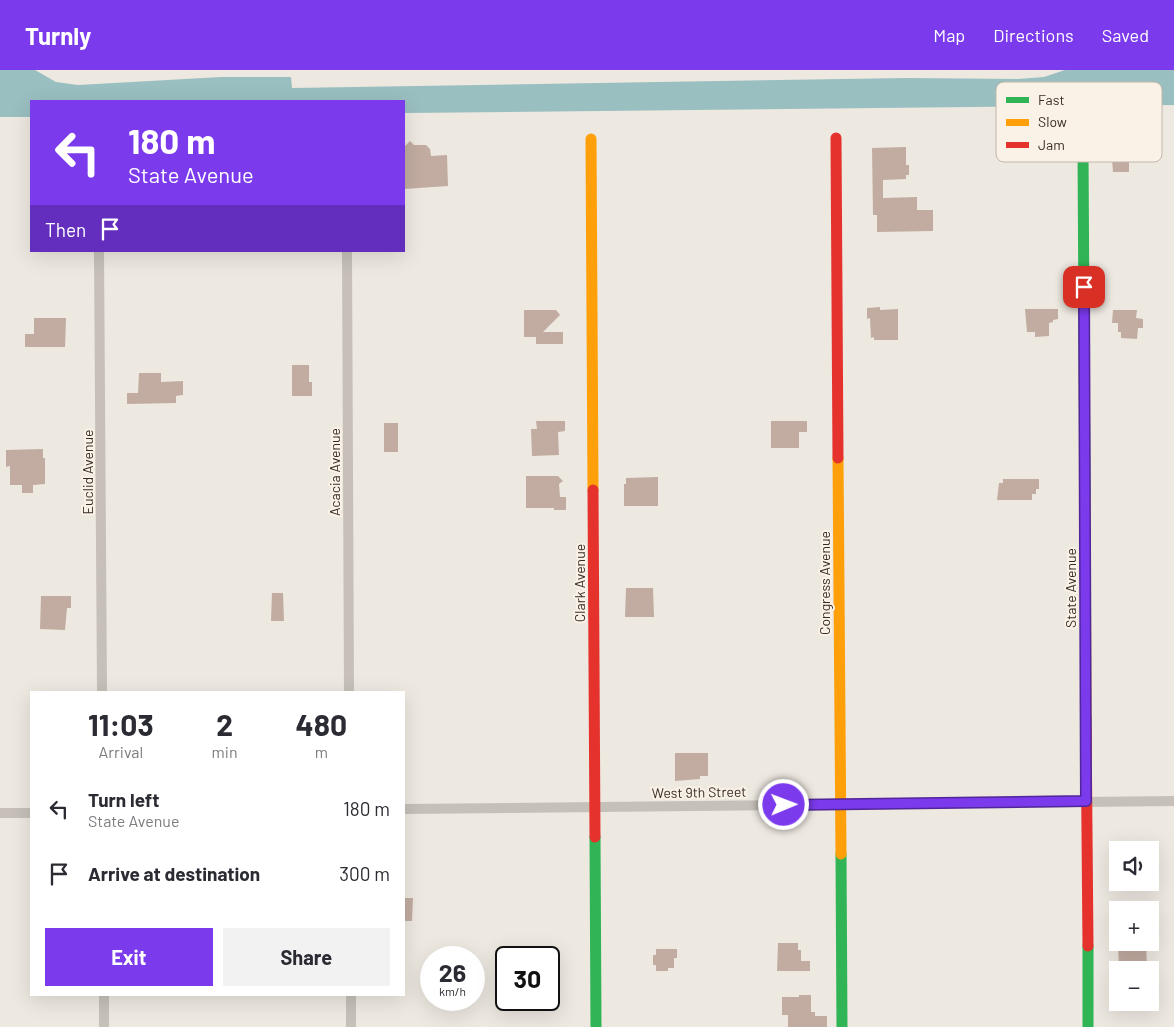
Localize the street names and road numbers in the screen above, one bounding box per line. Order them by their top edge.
street label: Acacia Avenue [326,428,343,516]
street label: Euclid Avenue [79,430,96,514]
street label: Congress Avenue [816,531,833,635]
street label: Clark Avenue [571,544,588,622]
street label: State Avenue [1062,548,1079,628]
street label: West 9th Street [652,783,746,801]

